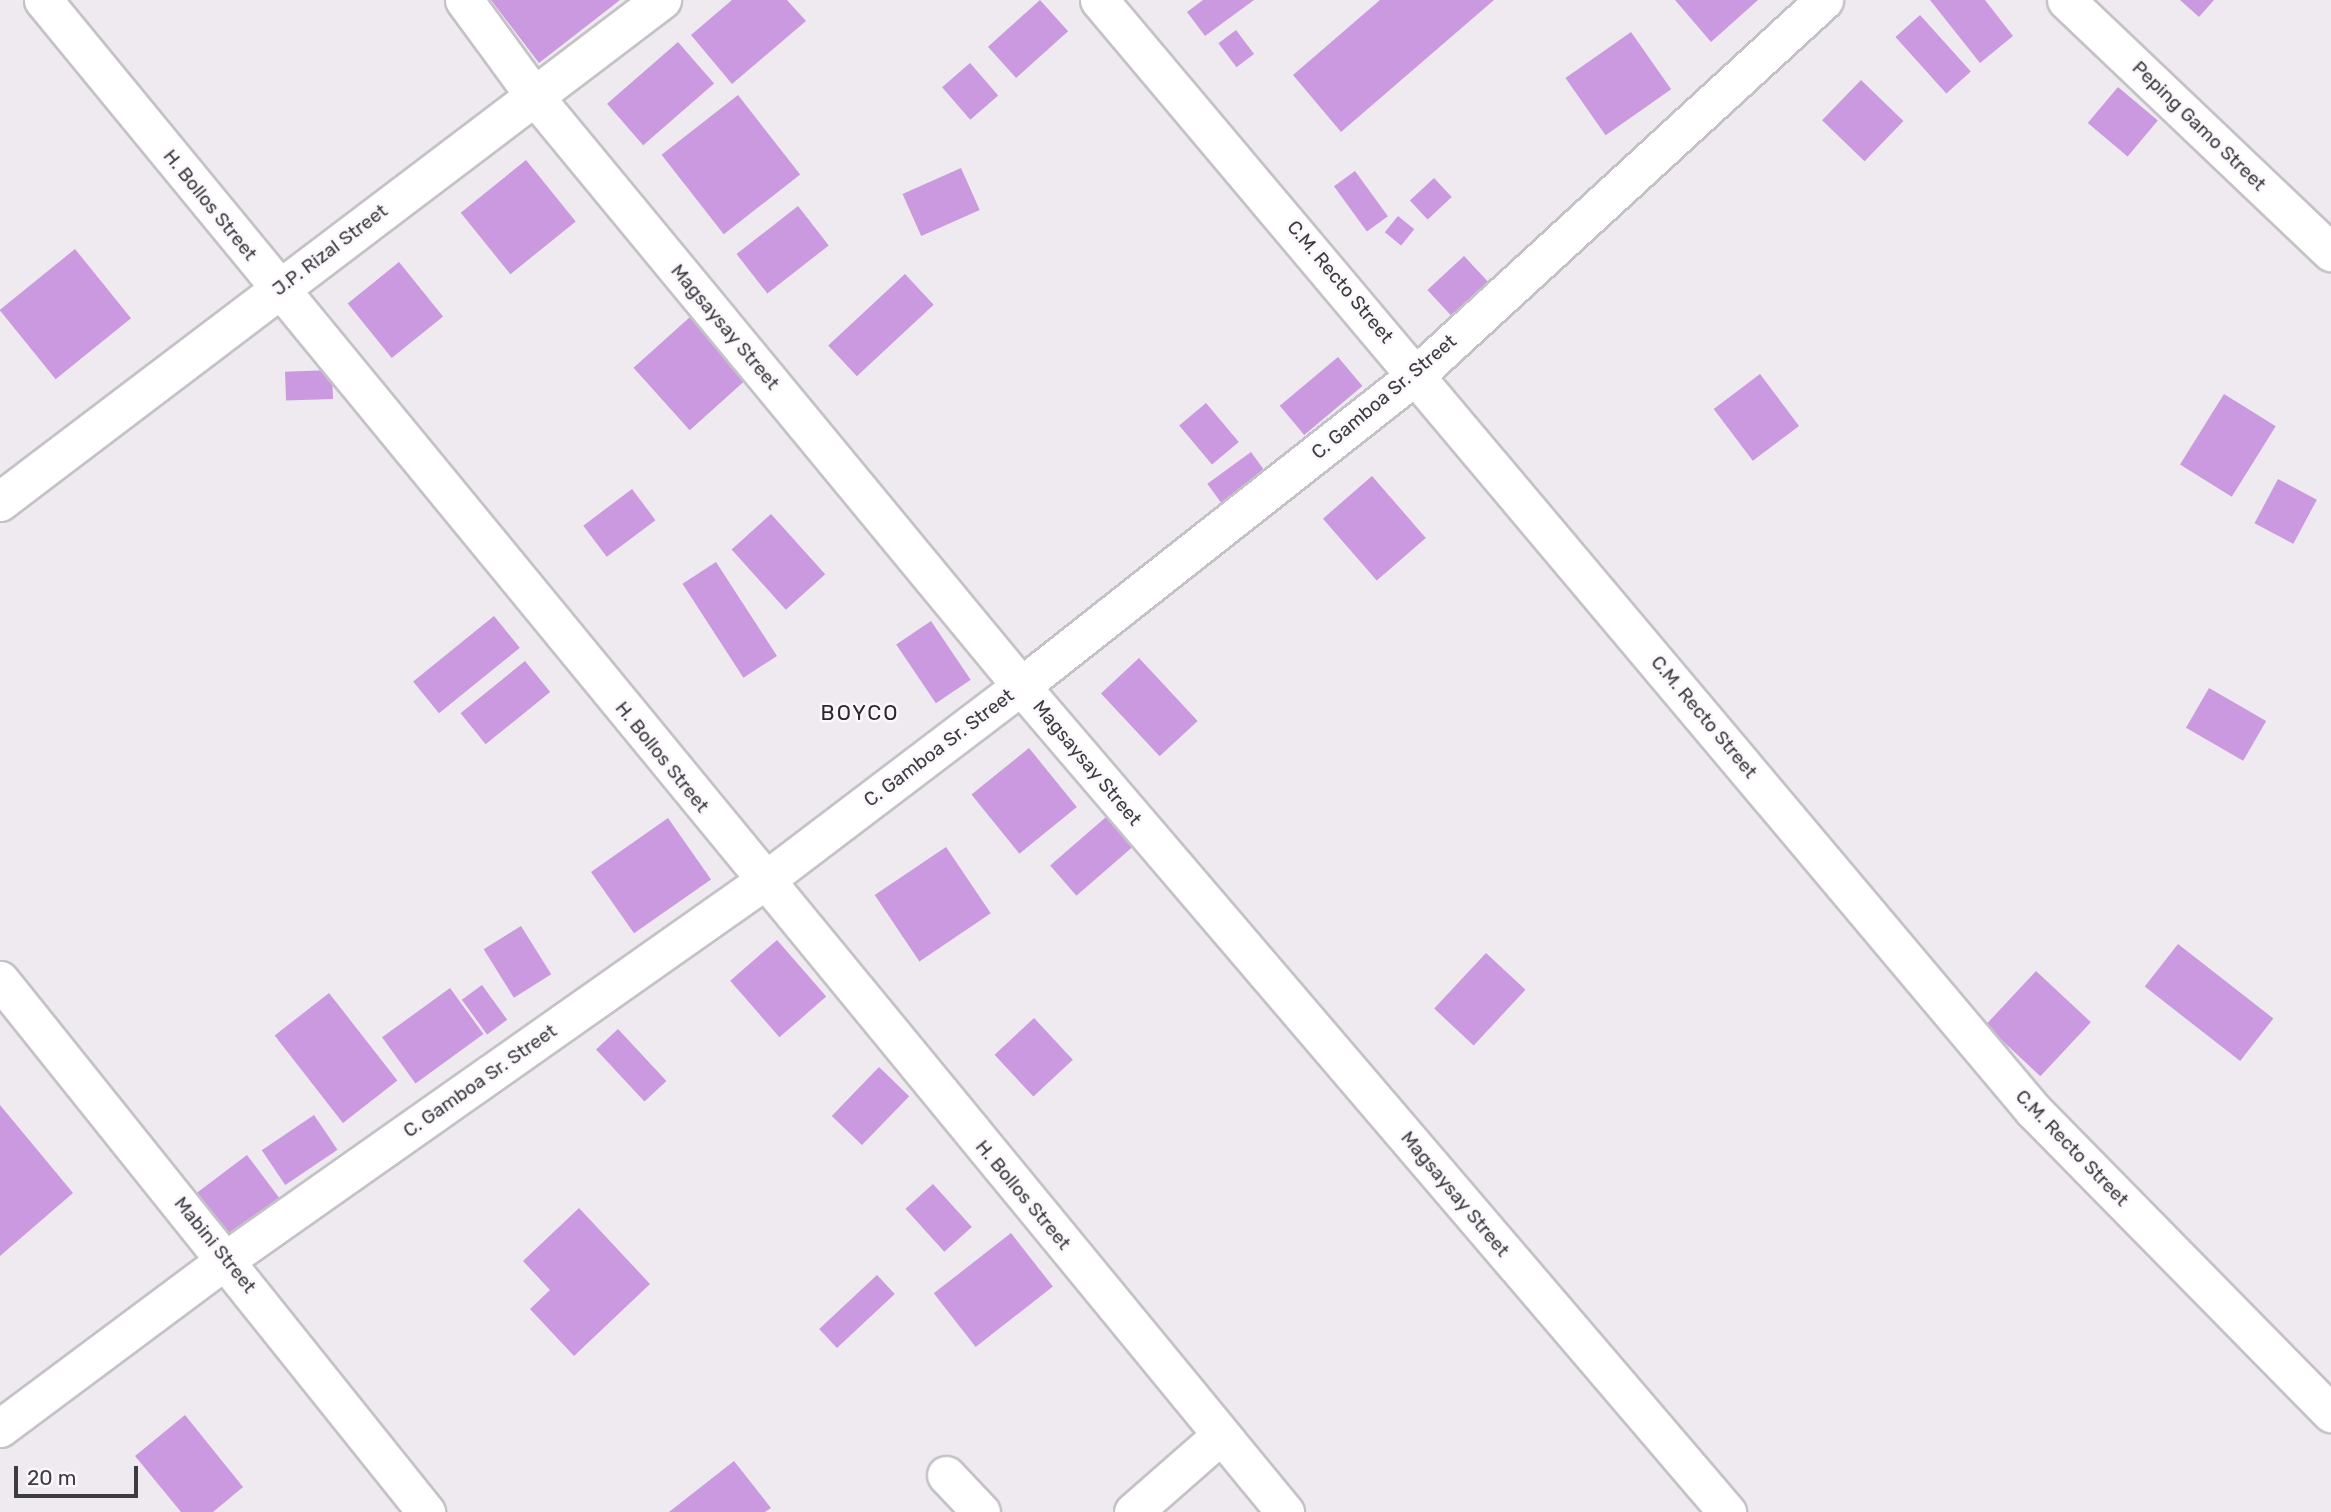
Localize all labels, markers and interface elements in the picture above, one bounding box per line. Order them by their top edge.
street label: Peping Gamo Street [2127,56,2271,196]
street label: H. Bollos Street [158,145,262,265]
street label: J.P. Rizal Street [268,199,392,301]
street label: C.M. Recto Street [1282,216,1398,348]
street label: Magsaysay Street [666,259,784,395]
street label: C. Gamboa Sr. Street [1307,330,1461,464]
street label: C.M. Recto Street [1646,651,1762,783]
street label: C. Gamboa Sr. Street [859,684,1019,812]
street label: Magsaysay Street [1028,695,1146,831]
street label: H. Bollos Street [610,697,714,817]
district label: BOYCO [821,700,899,726]
street label: C. Gamboa Sr. Street [399,1019,561,1143]
street label: C.M. Recto Street [2011,1085,2133,1211]
street label: Magsaysay Street [1396,1126,1514,1262]
street label: H. Bollos Street [971,1136,1075,1254]
street label: Mabini Street [169,1192,261,1298]
scale bar [18,1452,142,1496]
text: 20 m [27,1465,76,1490]

